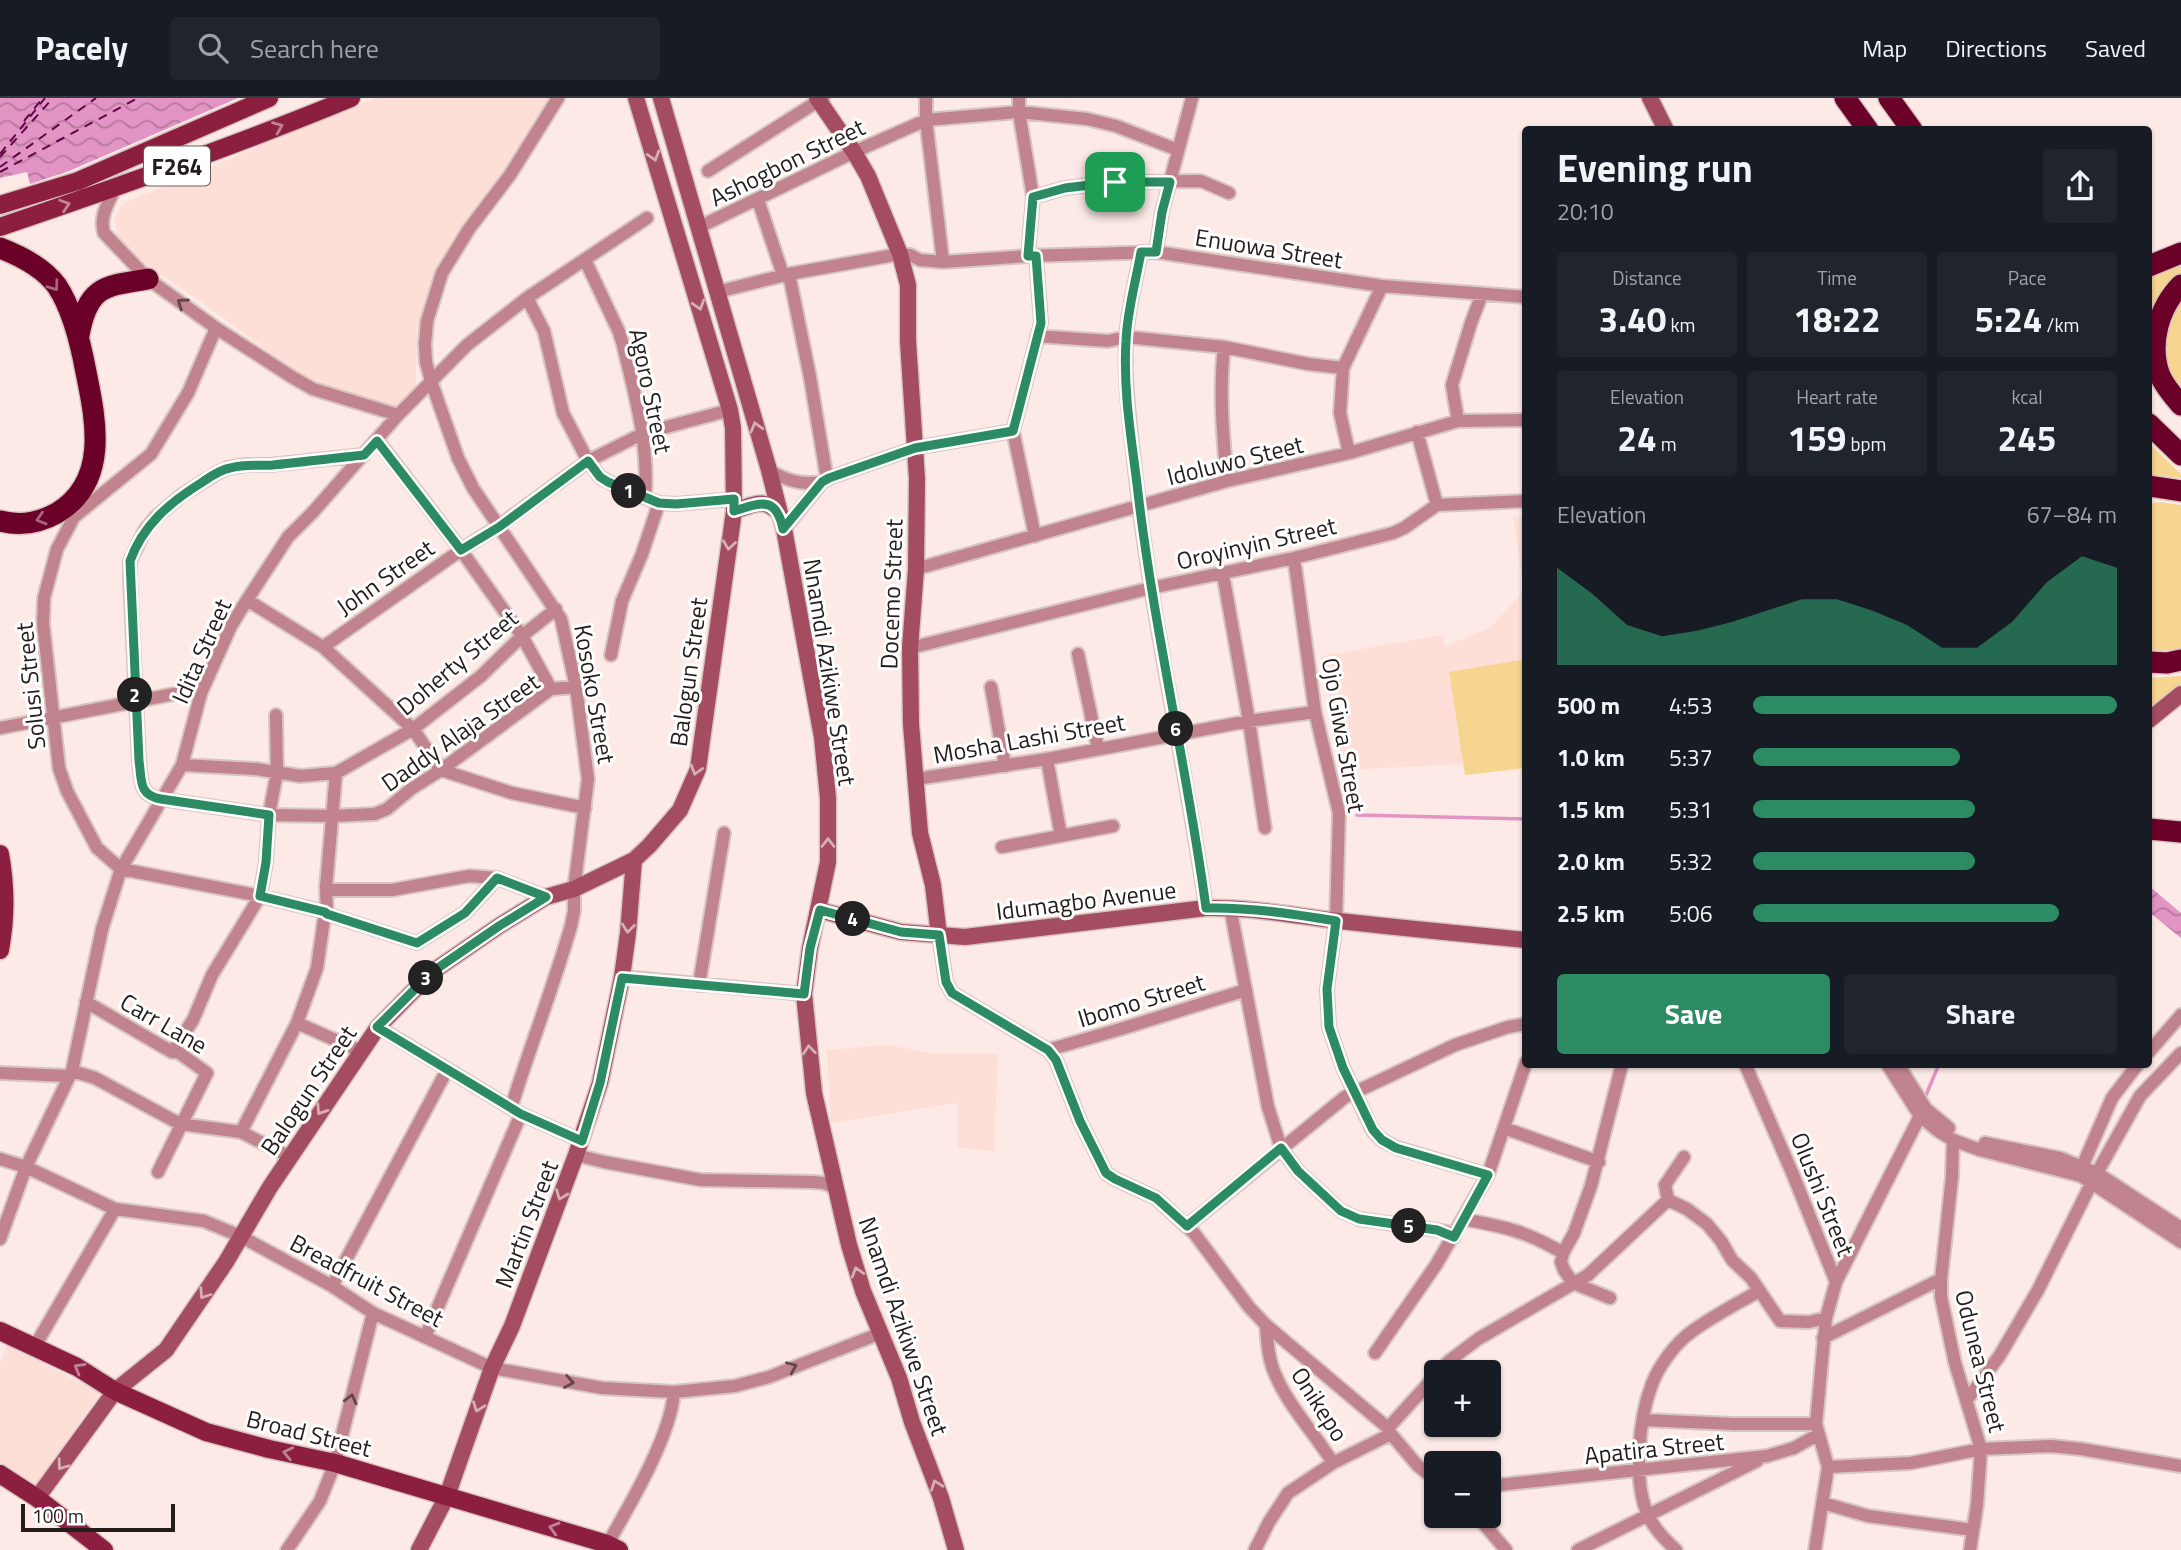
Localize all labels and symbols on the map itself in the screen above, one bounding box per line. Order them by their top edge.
street label: Ashogbon Street [703,109,871,215]
one-way arrow [272,122,284,136]
road number: F264 [144,146,210,186]
one-way arrow [646,149,660,161]
pin [1085,152,1145,212]
one-way arrow [58,199,70,213]
street label: Enuowa Street [1193,219,1346,278]
one-way arrow [46,278,59,291]
one-way arrow [177,299,190,311]
one-way arrow [691,299,706,311]
street label: Agoro Street [620,325,682,457]
one-way arrow [750,421,765,433]
street label: Idoluwo Steet [1163,426,1308,494]
pin: 1 [612,474,646,508]
street label: Oroyinyin Street [1173,507,1340,579]
one-way arrow [35,510,47,525]
street label: Docemo Street [870,518,912,670]
street label: John Street [329,530,442,624]
one-way arrow [722,539,737,551]
street label: Nnamdi Azikiwe Street [794,556,866,789]
street label: Idita Street [162,592,240,709]
street label: Balogun Street [660,595,716,749]
street label: Doherty Street [388,600,526,724]
street label: Solusi Street [5,620,55,751]
street label: Kosoko Street [565,622,625,767]
street label: Ojo Giwa Street [1313,655,1375,816]
street label: Daddy Alaja Street [373,664,547,800]
pin: 2 [118,678,152,712]
street label: Mosha Lashi Street [930,703,1128,773]
pin: 6 [1158,712,1194,746]
one-way arrow [689,763,704,775]
one-way arrow [820,837,836,847]
street label: Idumagbo Avenue [994,871,1178,929]
pin: 4 [836,902,870,936]
one-way arrow [621,923,636,934]
pin: 3 [408,960,444,996]
street label: Ibomo Street [1073,963,1209,1036]
street label: Carr Lane [114,984,214,1062]
street label: Balogun Street [251,1017,365,1162]
one-way arrow [802,1044,817,1055]
one-way arrow [317,1102,329,1115]
street label: Olushi Street [1782,1127,1864,1262]
street label: Martin Street [485,1154,567,1293]
one-way arrow [555,1188,569,1200]
pin: 5 [1392,1208,1426,1244]
street label: Nnamdi Azikiwe Street [850,1212,959,1441]
street label: Breadfruit Street [284,1224,451,1336]
one-way arrow [851,1266,865,1278]
one-way arrow [200,1286,212,1299]
street label: Odunea Street [1946,1286,2016,1436]
street label: Onikepo [1282,1360,1358,1448]
one-way arrow [785,1362,797,1376]
one-way arrow [73,1363,86,1376]
one-way arrow [563,1374,574,1389]
one-way arrow [343,1393,357,1405]
street label: Broad Street [243,1400,376,1466]
one-way arrow [473,1400,487,1412]
street label: Apatira Street [1582,1423,1726,1473]
one-way arrow [282,1447,294,1462]
one-way arrow [58,1457,70,1469]
one-way arrow [930,1479,944,1491]
scale bar [21,1501,175,1533]
one-way arrow [548,1522,560,1537]

